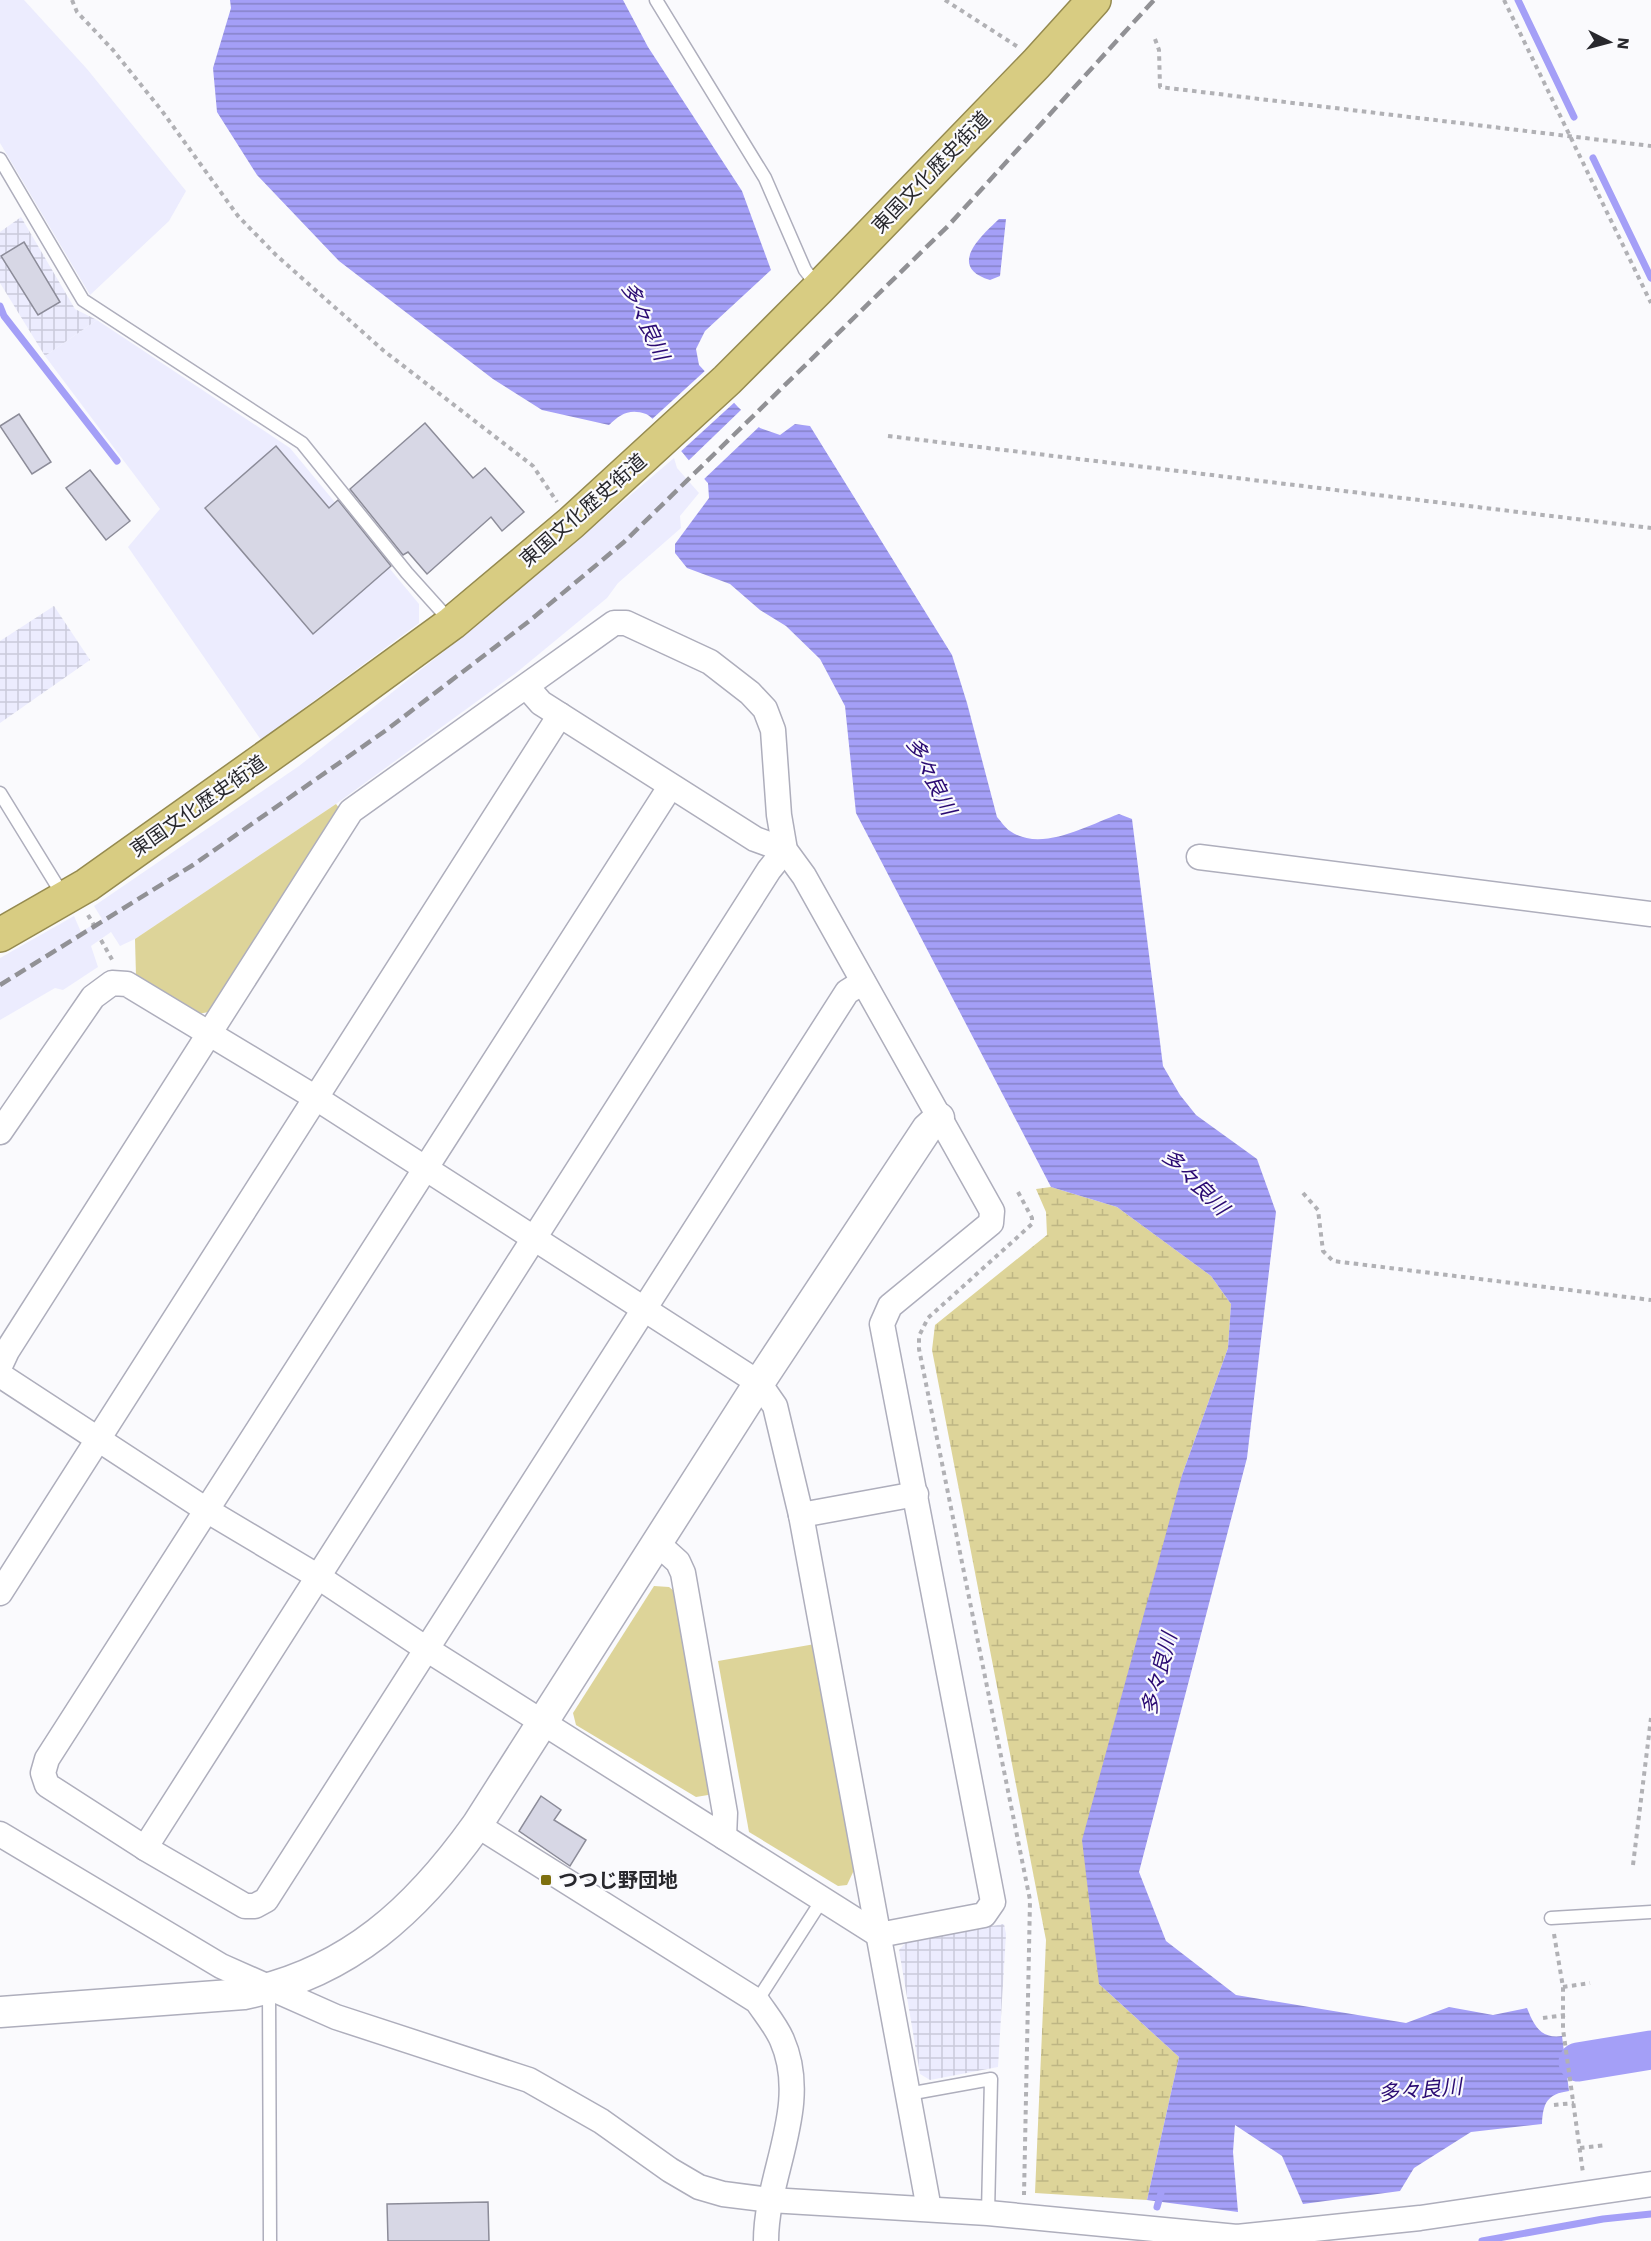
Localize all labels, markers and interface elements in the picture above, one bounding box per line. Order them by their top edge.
north arrow [1579,12,1639,72]
text: N [1613,37,1633,50]
street label: 東国文化歴史街道 [867,106,995,238]
water label: 多々良川 [616,277,675,366]
street label: 東国文化歴史街道 [515,448,651,572]
water label: 多々良川 [901,733,963,821]
street label: 東国文化歴史街道 [126,750,270,862]
water label: 多々良川 [1157,1143,1235,1222]
water label: 多々良川 [1136,1628,1182,1718]
place label: つつじ野団地 [558,1868,678,1892]
marker: つつじ野団地 [539,1873,553,1887]
water label: 多々良川 [1377,2073,1465,2106]

